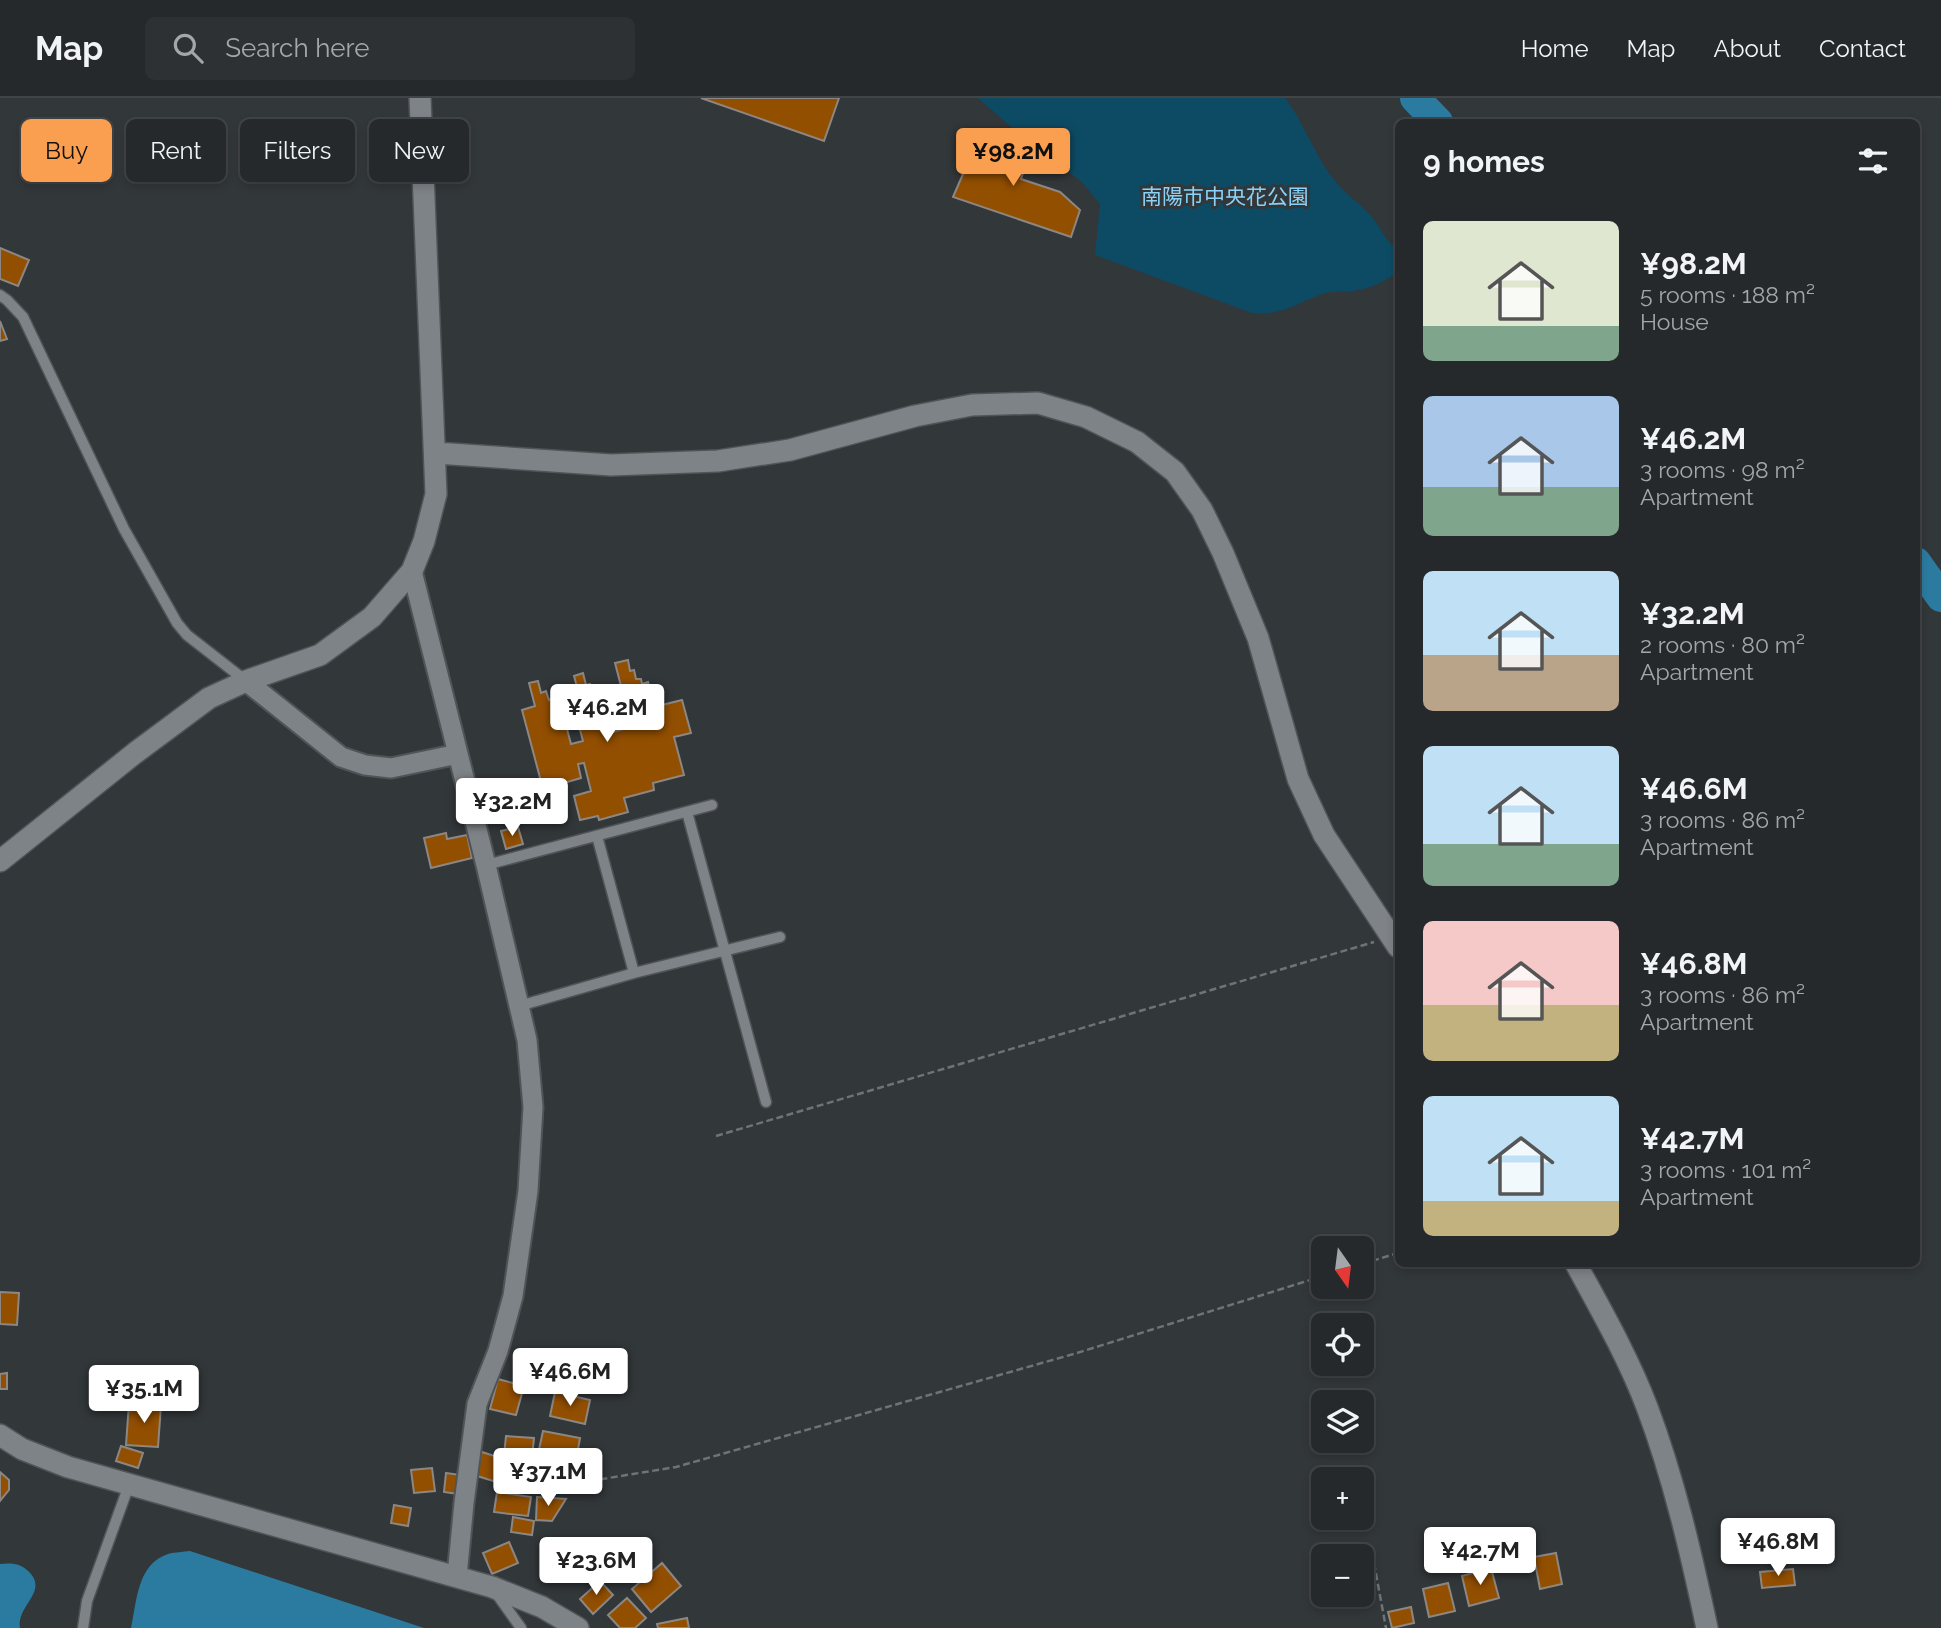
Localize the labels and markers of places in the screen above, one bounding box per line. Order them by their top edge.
pin: ¥98.2M [956,129,1070,188]
pin: ¥46.2M [550,684,664,744]
pin: ¥32.2M [455,778,569,838]
pin: ¥46.6M [513,1348,627,1408]
pin: ¥35.1M [87,1366,201,1425]
pin: ¥37.1M [491,1448,605,1508]
pin: ¥46.8M [1721,1518,1835,1578]
pin: ¥42.7M [1423,1528,1537,1587]
pin: ¥23.6M [539,1538,653,1597]

